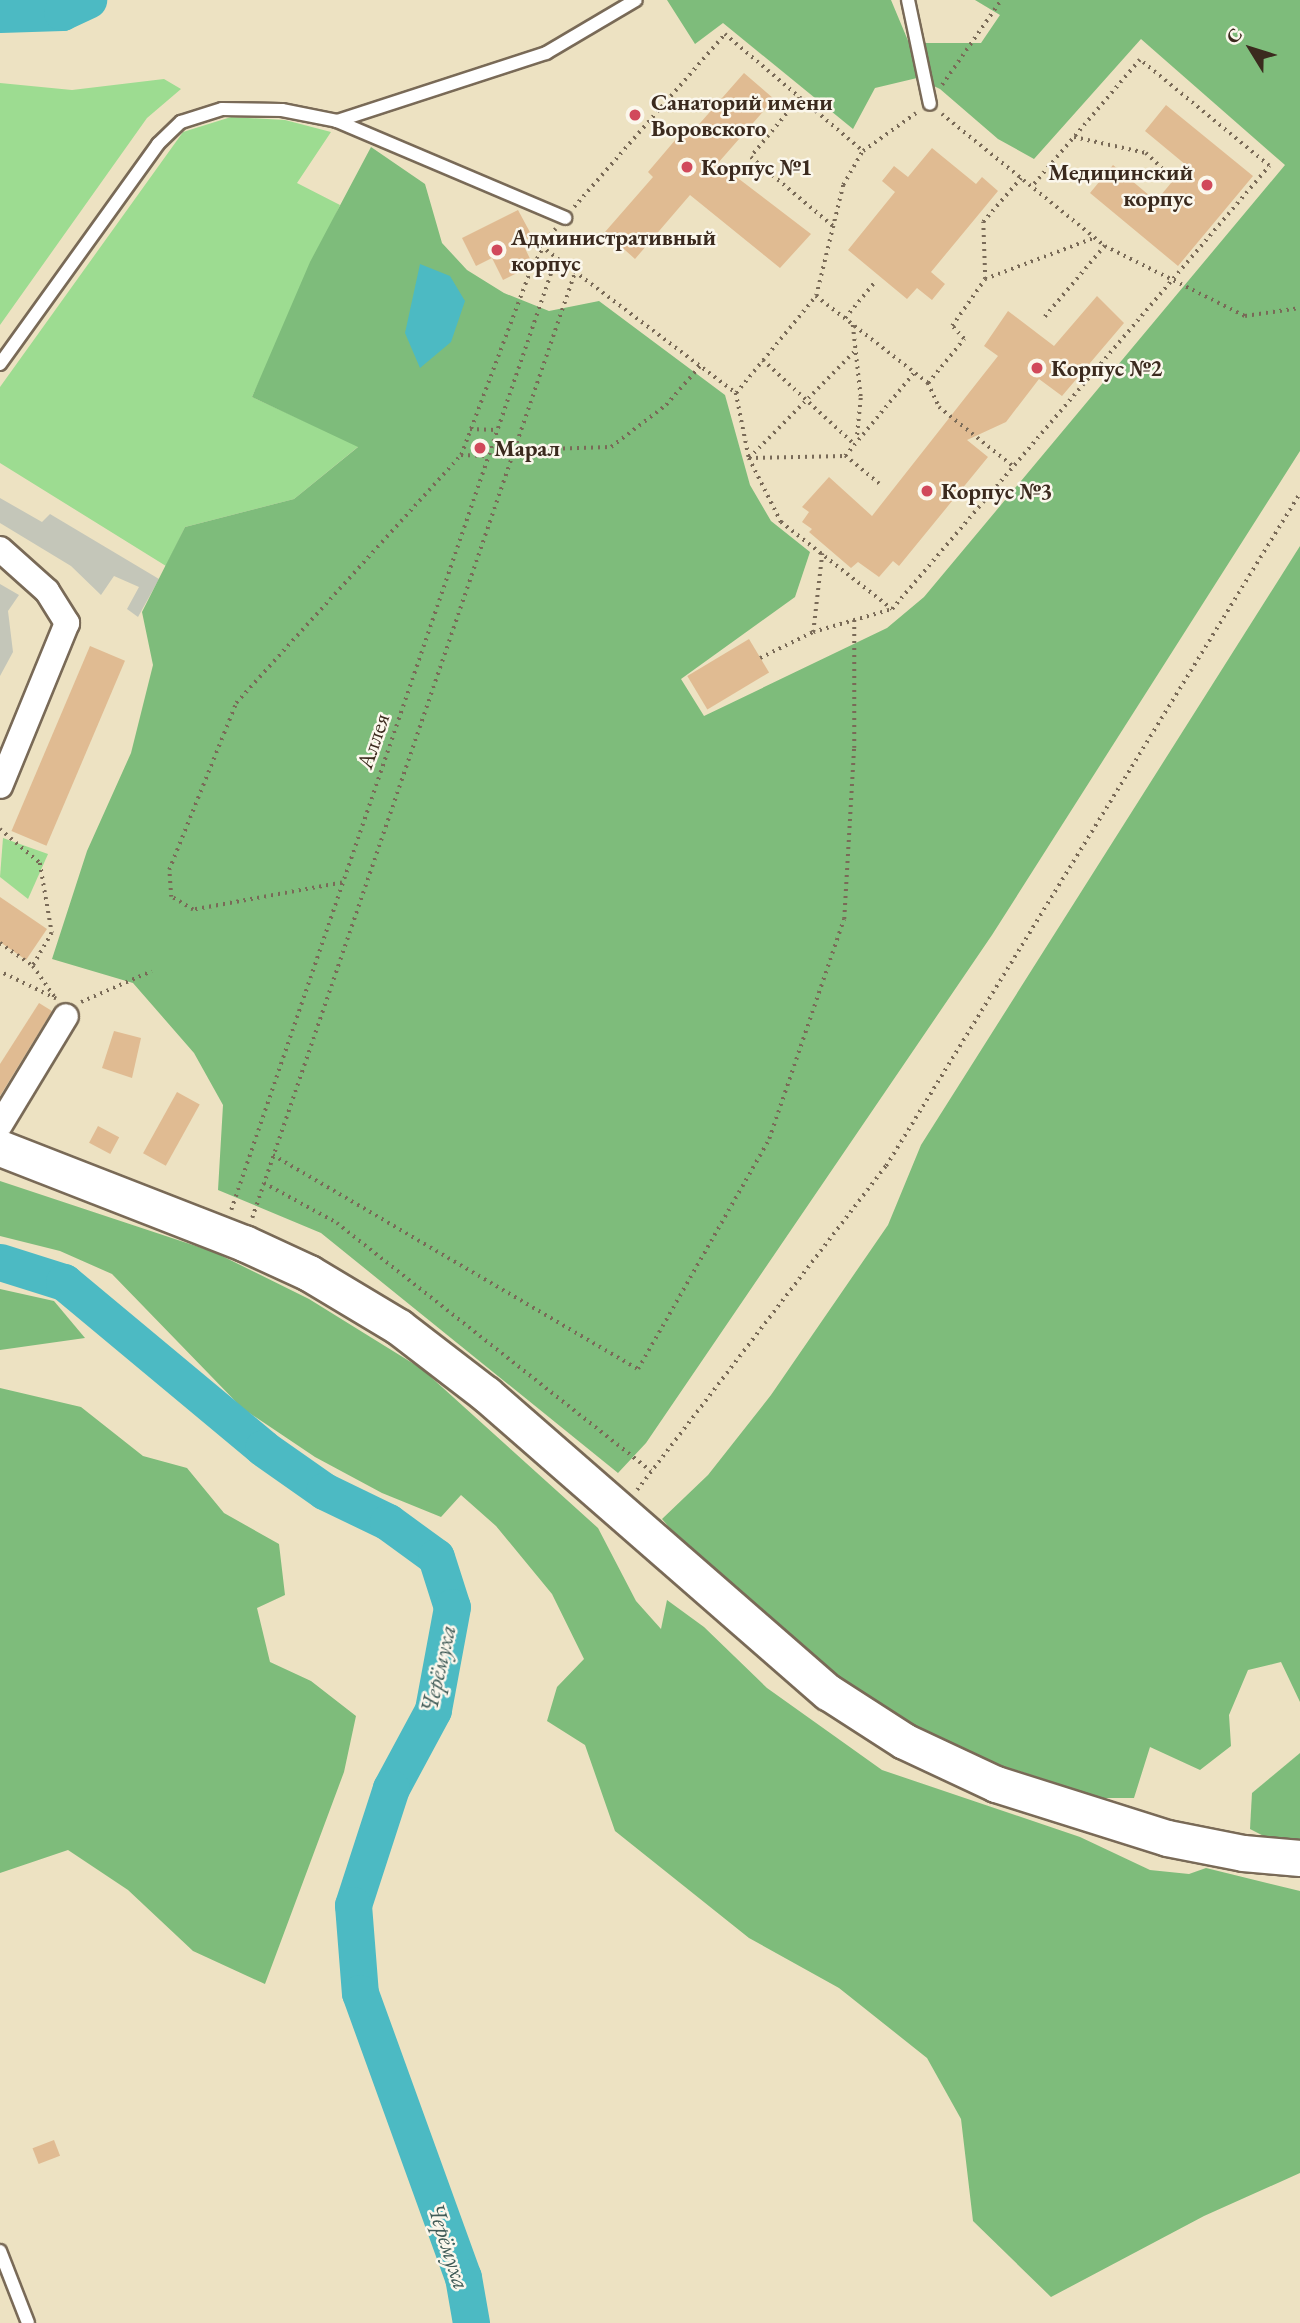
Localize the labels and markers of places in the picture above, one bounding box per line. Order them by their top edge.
place label: Санаторий имени Воровского [651,88,833,142]
marker: Санаторий имени Воровского [625,105,645,125]
place label: Корпус №1 [701,153,812,181]
place label: Медицинский корпус [1048,158,1193,212]
marker: Корпус №1 [679,159,695,175]
marker: Медицинский корпус [1199,177,1215,193]
place label: Административный корпус [511,223,716,277]
marker: Административный корпус [489,242,505,258]
place label: Корпус №2 [1051,354,1162,382]
marker: Корпус №2 [1029,360,1045,376]
place label: Марал [494,434,560,462]
marker: Марал [472,440,488,456]
place label: Корпус №3 [941,477,1052,505]
marker: Корпус №3 [919,483,935,499]

